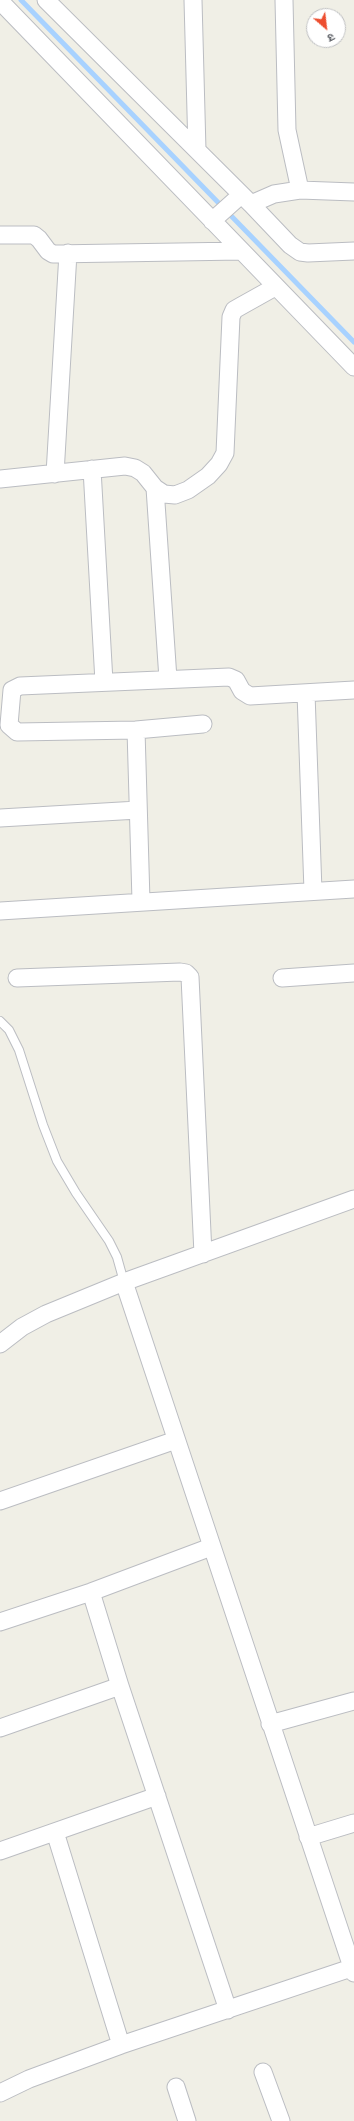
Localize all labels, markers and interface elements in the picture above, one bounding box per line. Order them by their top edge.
north arrow [306,8,346,48]
text: उ [325,30,337,45]

